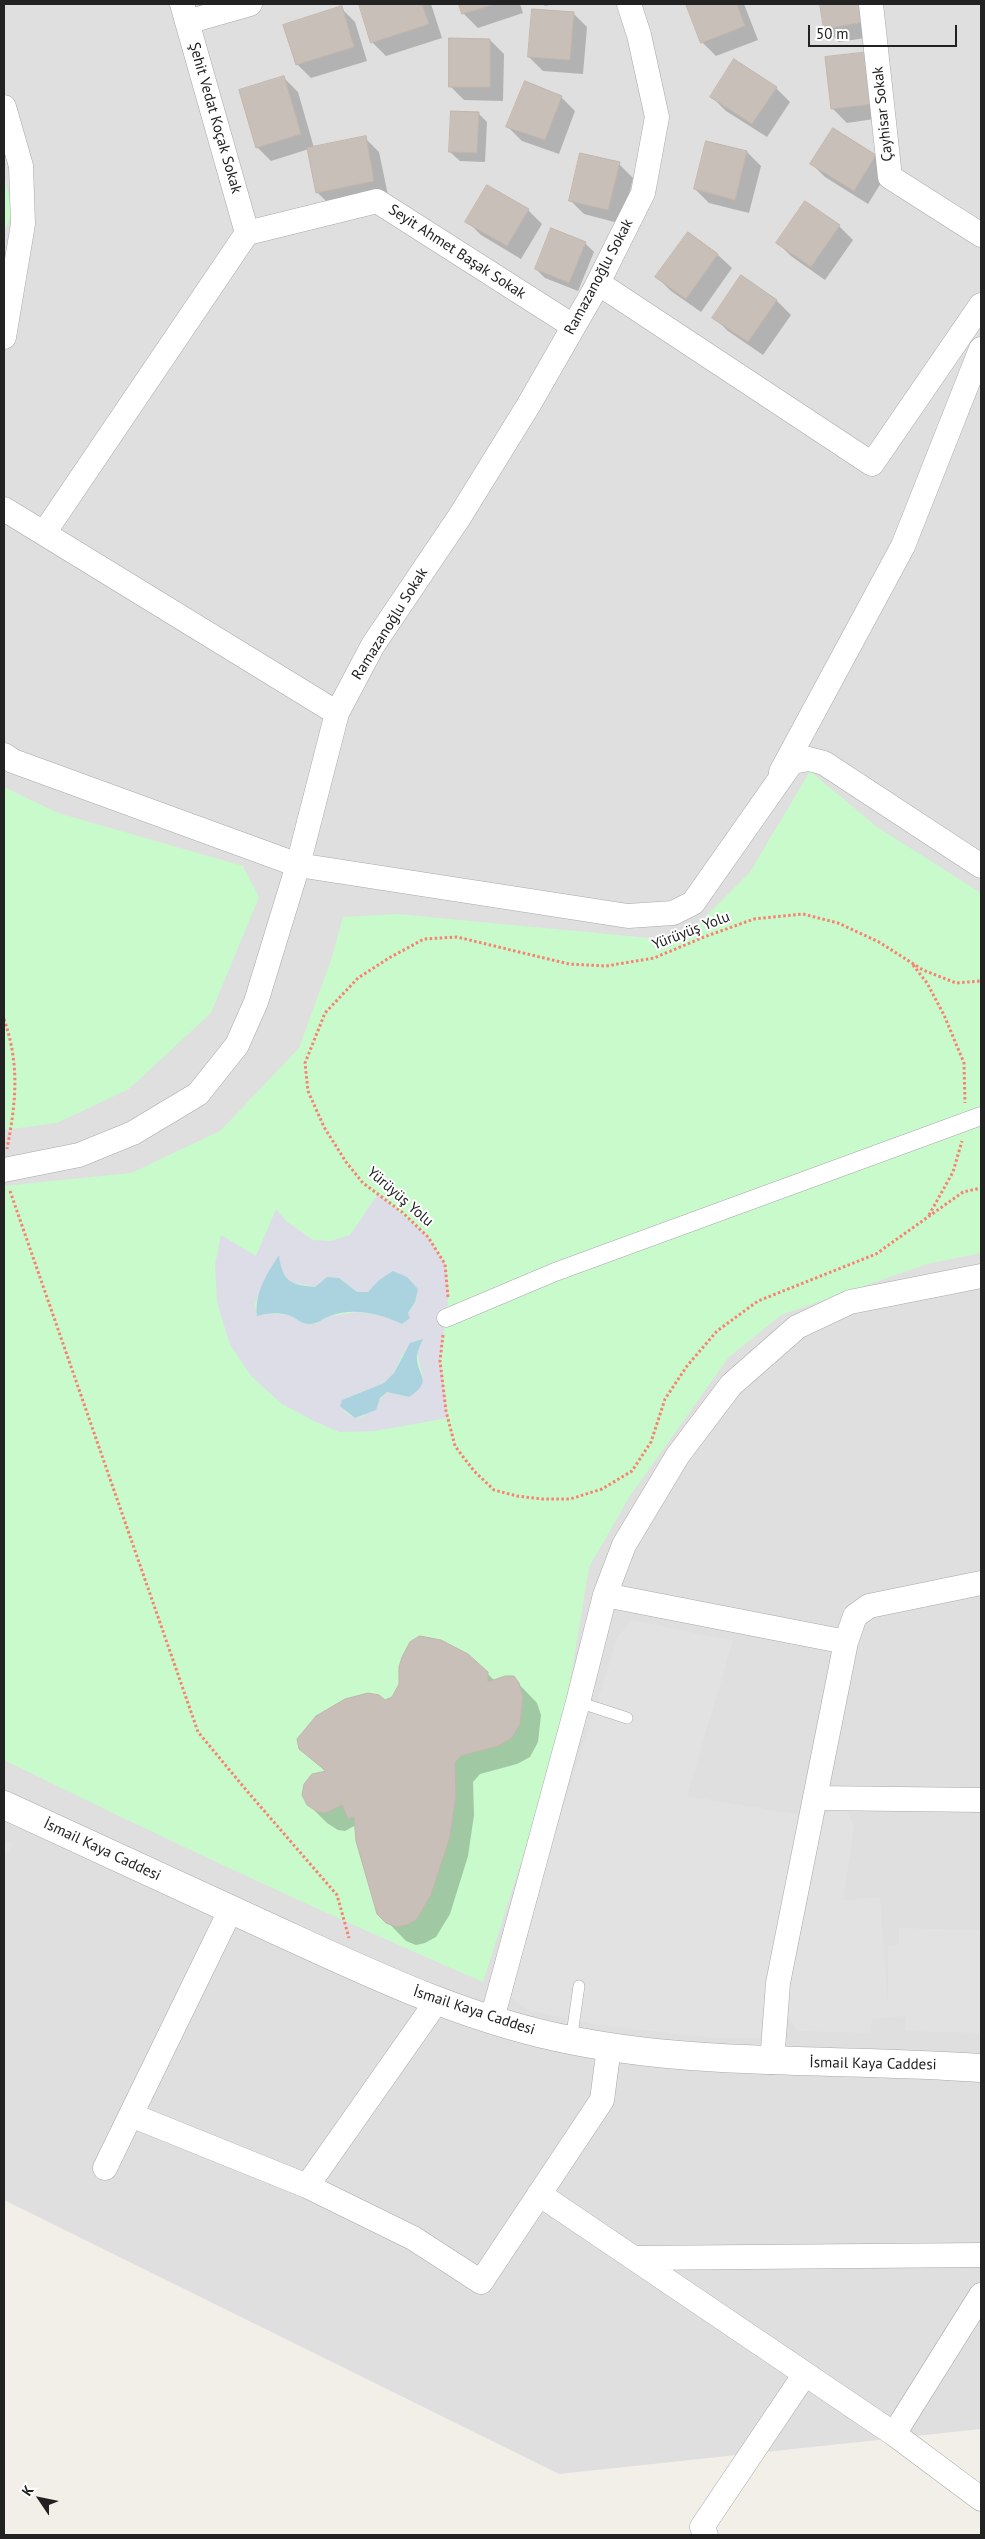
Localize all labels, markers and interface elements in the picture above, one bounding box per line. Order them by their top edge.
scale bar [810,15,959,47]
text: 50 m [816,24,849,43]
street label: Şehit Vedat Koçak Sokak [185,40,245,196]
street label: Çayhisar Sokak [869,66,897,162]
street label: Seyit Ahmet Başak Sokak [385,201,529,303]
street label: Ramazanoğlu Sokak [561,216,637,338]
street label: Ramazanoğlu Sokak [348,565,432,683]
street label: Yürüyüş Yolu [650,908,732,954]
street label: Yürüyüş Yolu [363,1163,437,1231]
street label: İsmail Kaya Caddesi [41,1815,163,1885]
street label: İsmail Kaya Caddesi [411,1983,537,2039]
street label: İsmail Kaya Caddesi [809,2054,937,2074]
north arrow [15,2474,65,2524]
text: K [18,2482,37,2499]

